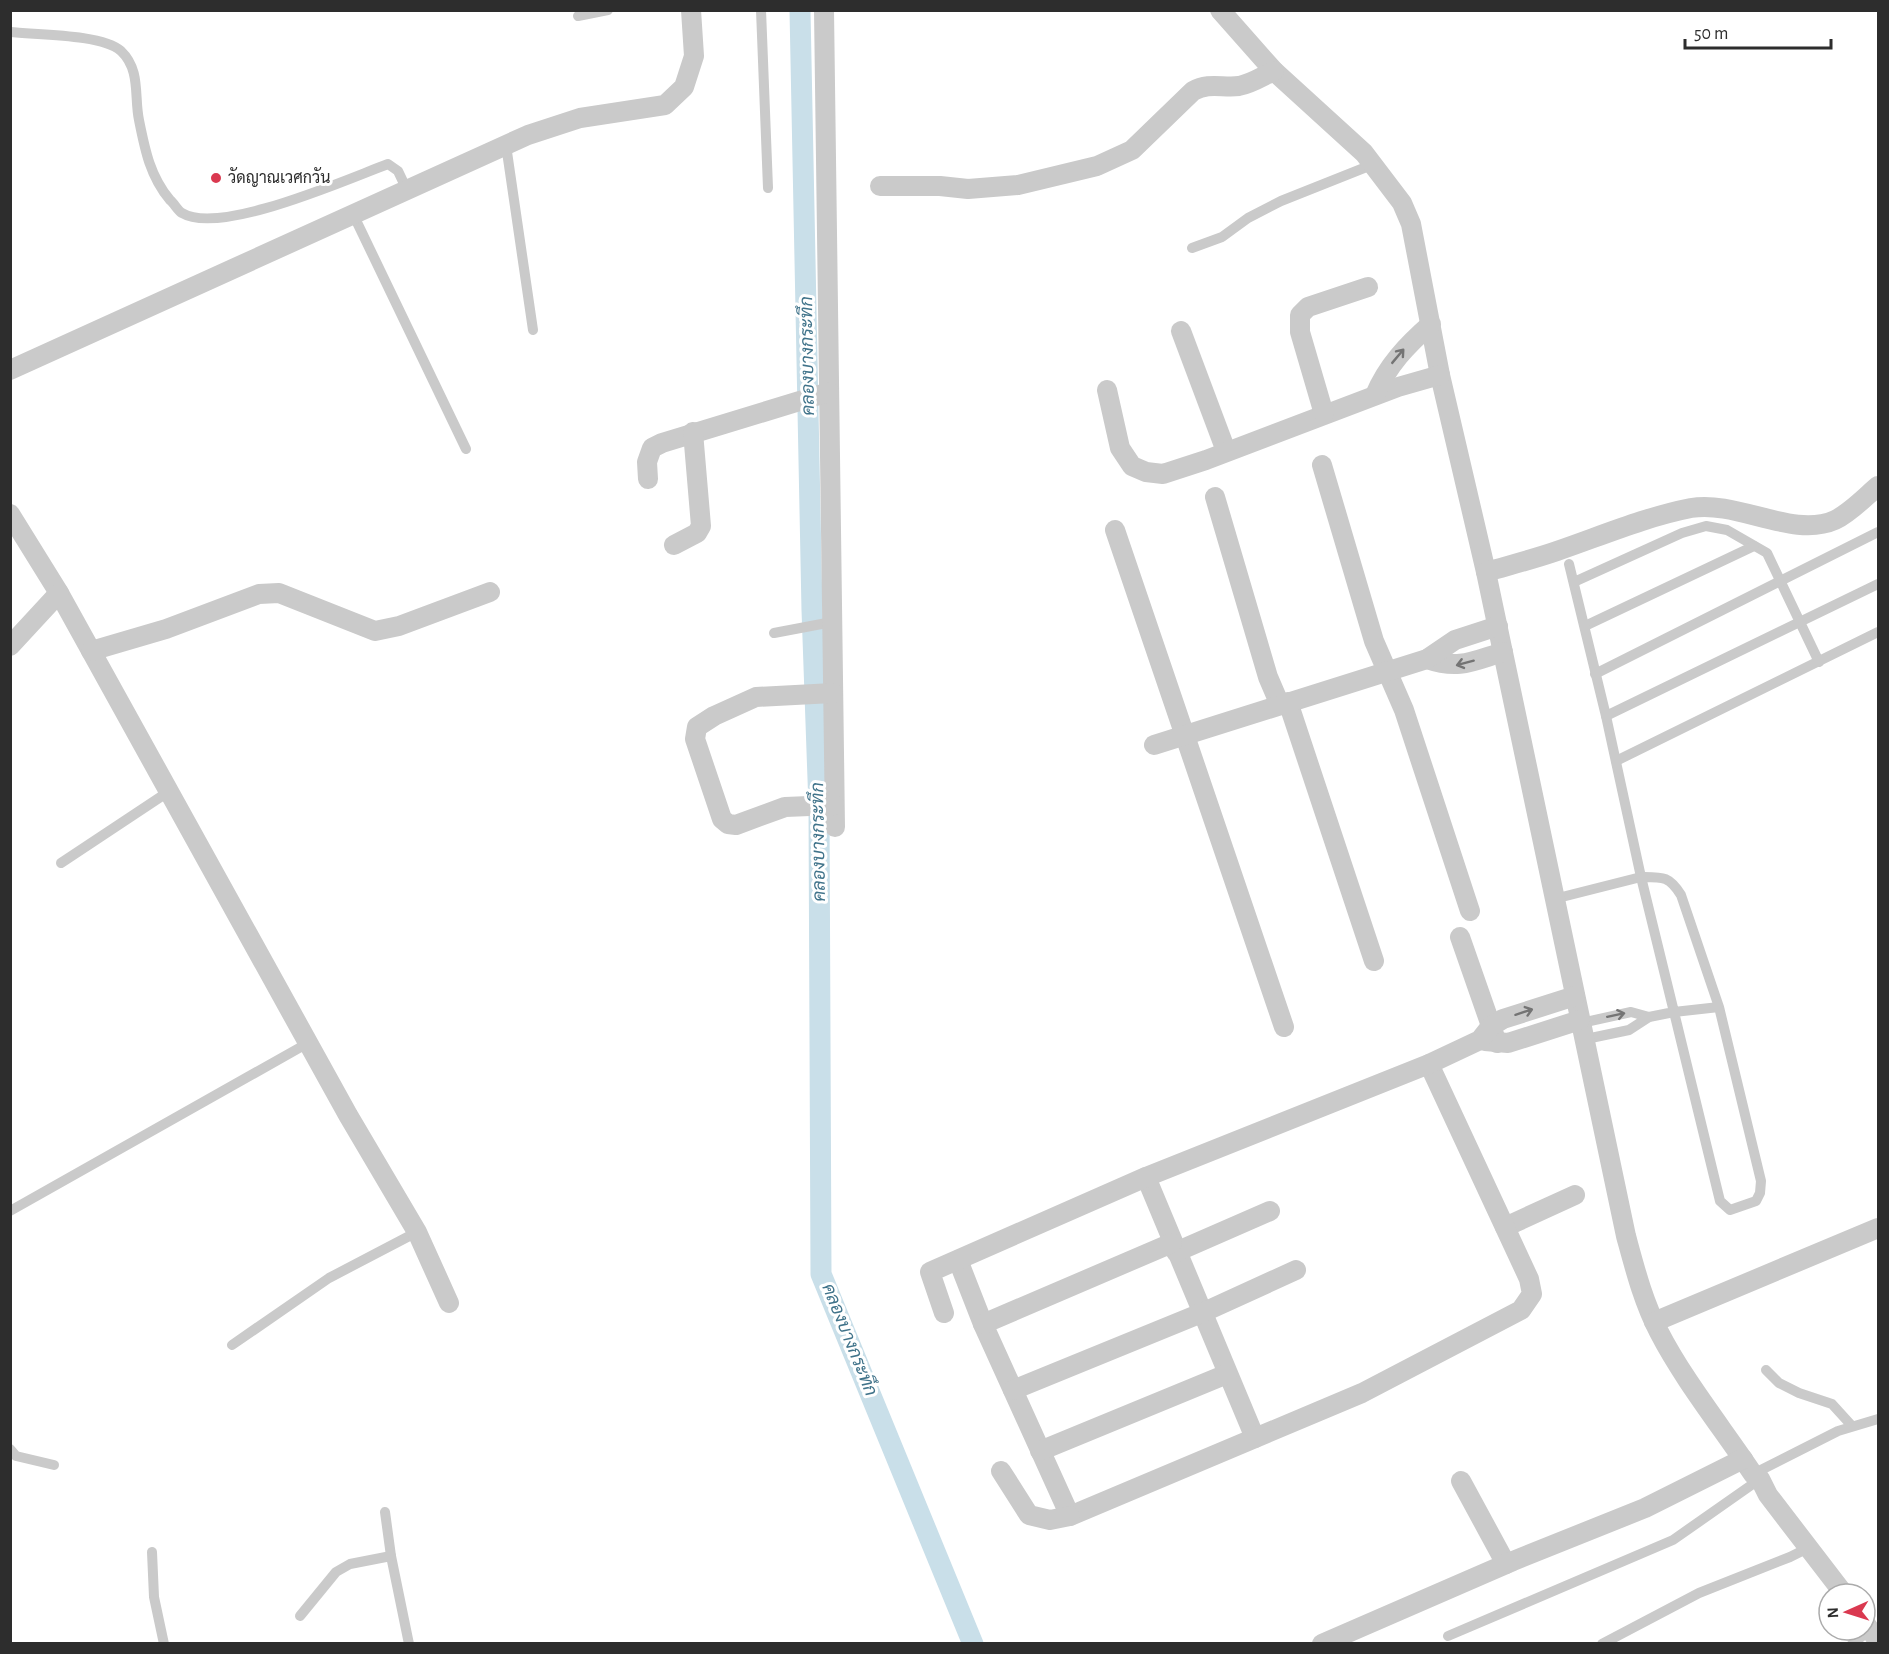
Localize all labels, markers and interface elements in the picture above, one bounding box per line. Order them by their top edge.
scale bar [1685,12,1830,50]
text: 50 m [1694,25,1728,43]
place label: วัดญาณเวศกวัน [228,167,330,187]
marker: วัดญาณเวศกวัน [209,171,223,185]
water label: คลองบางกระทึก [794,296,818,416]
one-way arrow [1392,348,1405,364]
one-way arrow [1456,657,1475,669]
water label: คลองบางกระทึก [805,782,829,902]
one-way arrow [1514,1006,1533,1017]
one-way arrow [1605,1009,1625,1020]
water label: คลองบางกระทึก [818,1280,883,1399]
north arrow [1817,1582,1877,1642]
text: N [1825,1607,1841,1619]

